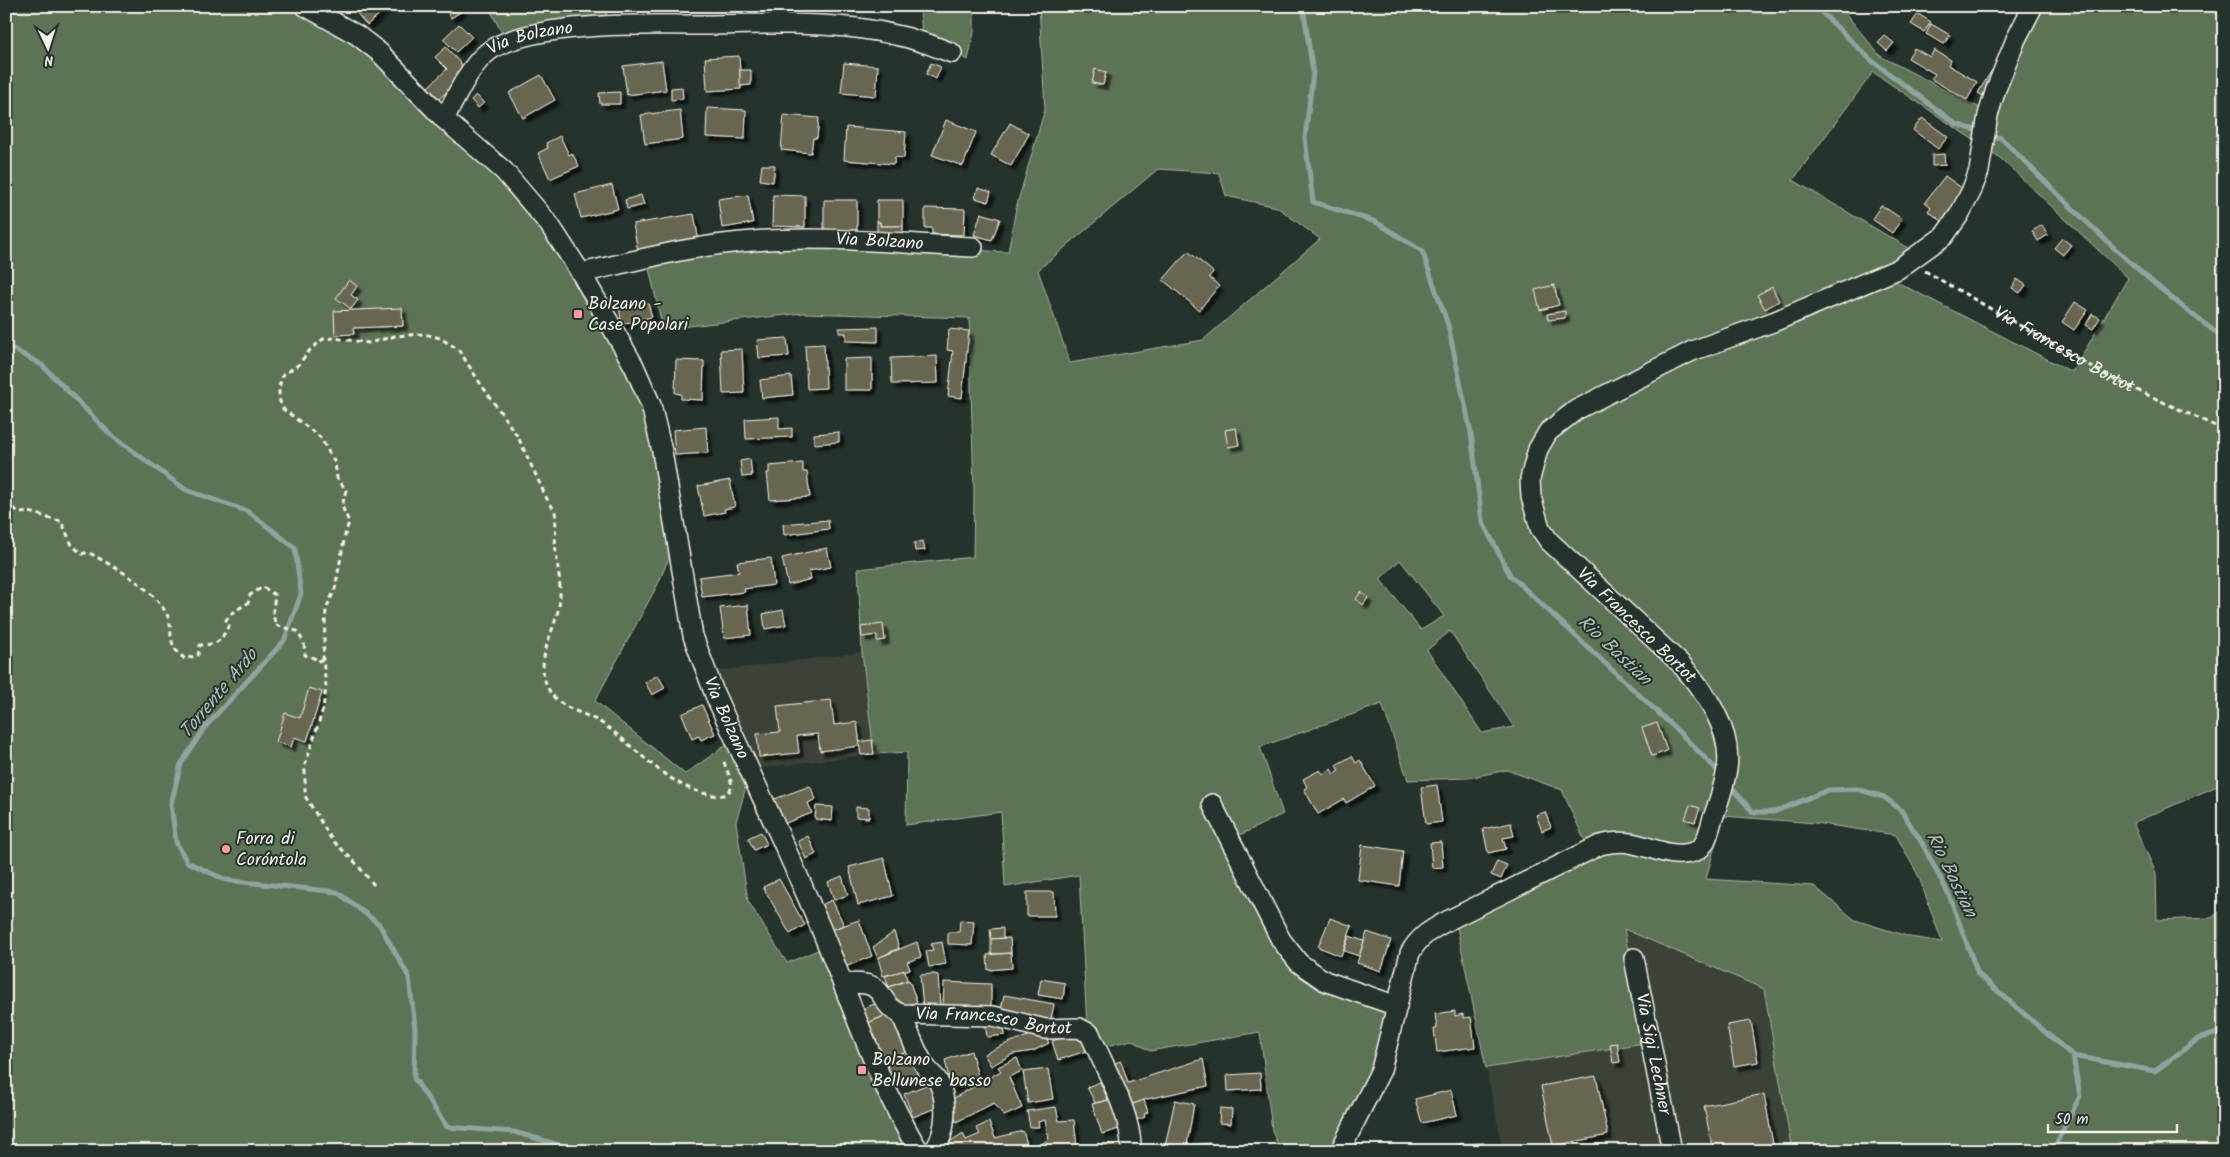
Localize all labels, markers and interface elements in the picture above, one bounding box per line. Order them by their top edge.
street label: Via Bolzano [481,14,574,63]
north arrow [22,22,72,72]
text: N [44,49,54,71]
street label: Via Bolzano [835,225,924,259]
place label: Bolzano - Case Popolari [588,290,689,340]
street label: Via Francesco Bortot [1988,299,2140,402]
marker: Bolzano - Case Popolari [572,308,584,320]
street label: Via Francesco Bortot [1569,561,1704,692]
water label: Rio Bastian [1570,609,1659,695]
water label: Torrente Ardo [172,641,267,746]
street label: Via Bolzano [695,673,757,764]
place label: Forra di Coróntola [236,825,307,875]
water label: Rio Bastian [1917,827,1985,925]
marker: Forra di Coróntola [220,843,232,855]
street label: Via Sigi Lechner [1627,991,1679,1118]
street label: Via Francesco Bortot [915,1000,1073,1044]
place label: Bolzano Bellunese basso [872,1046,991,1096]
marker: Bolzano Bellunese basso [856,1064,868,1076]
scale bar [2048,1102,2176,1134]
text: 50 m [2055,1108,2089,1132]

